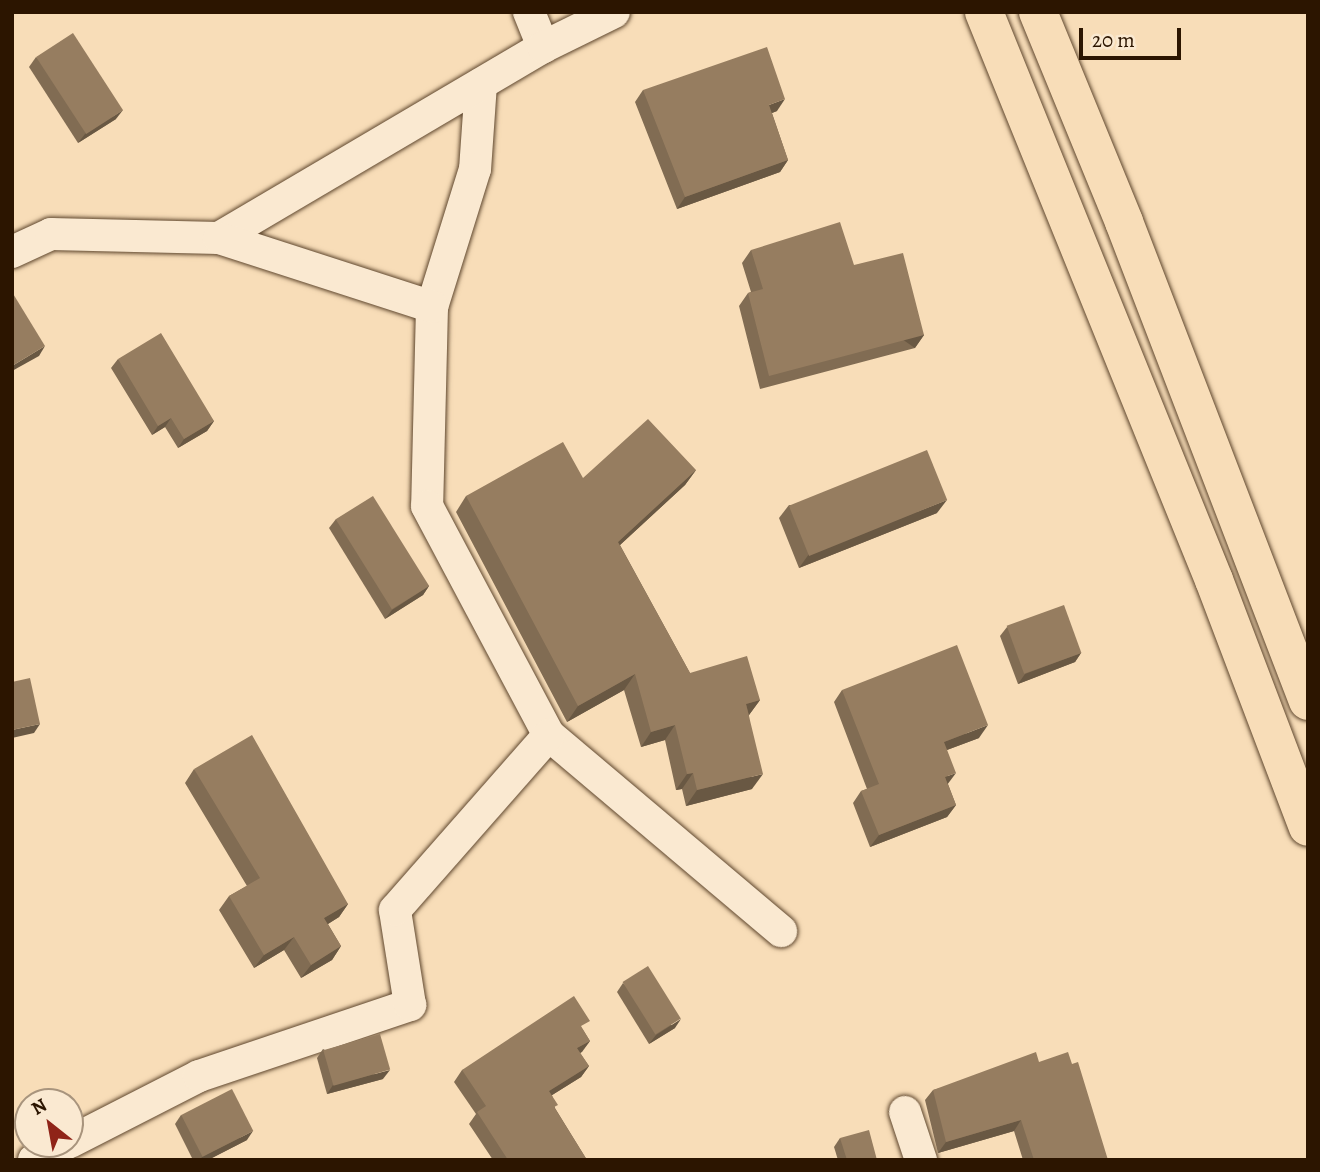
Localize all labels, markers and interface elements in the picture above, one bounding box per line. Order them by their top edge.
scale bar [1082,14,1184,58]
text: 20 m [1092,26,1135,54]
north arrow [14,1088,84,1158]
text: N [27,1092,52,1121]

